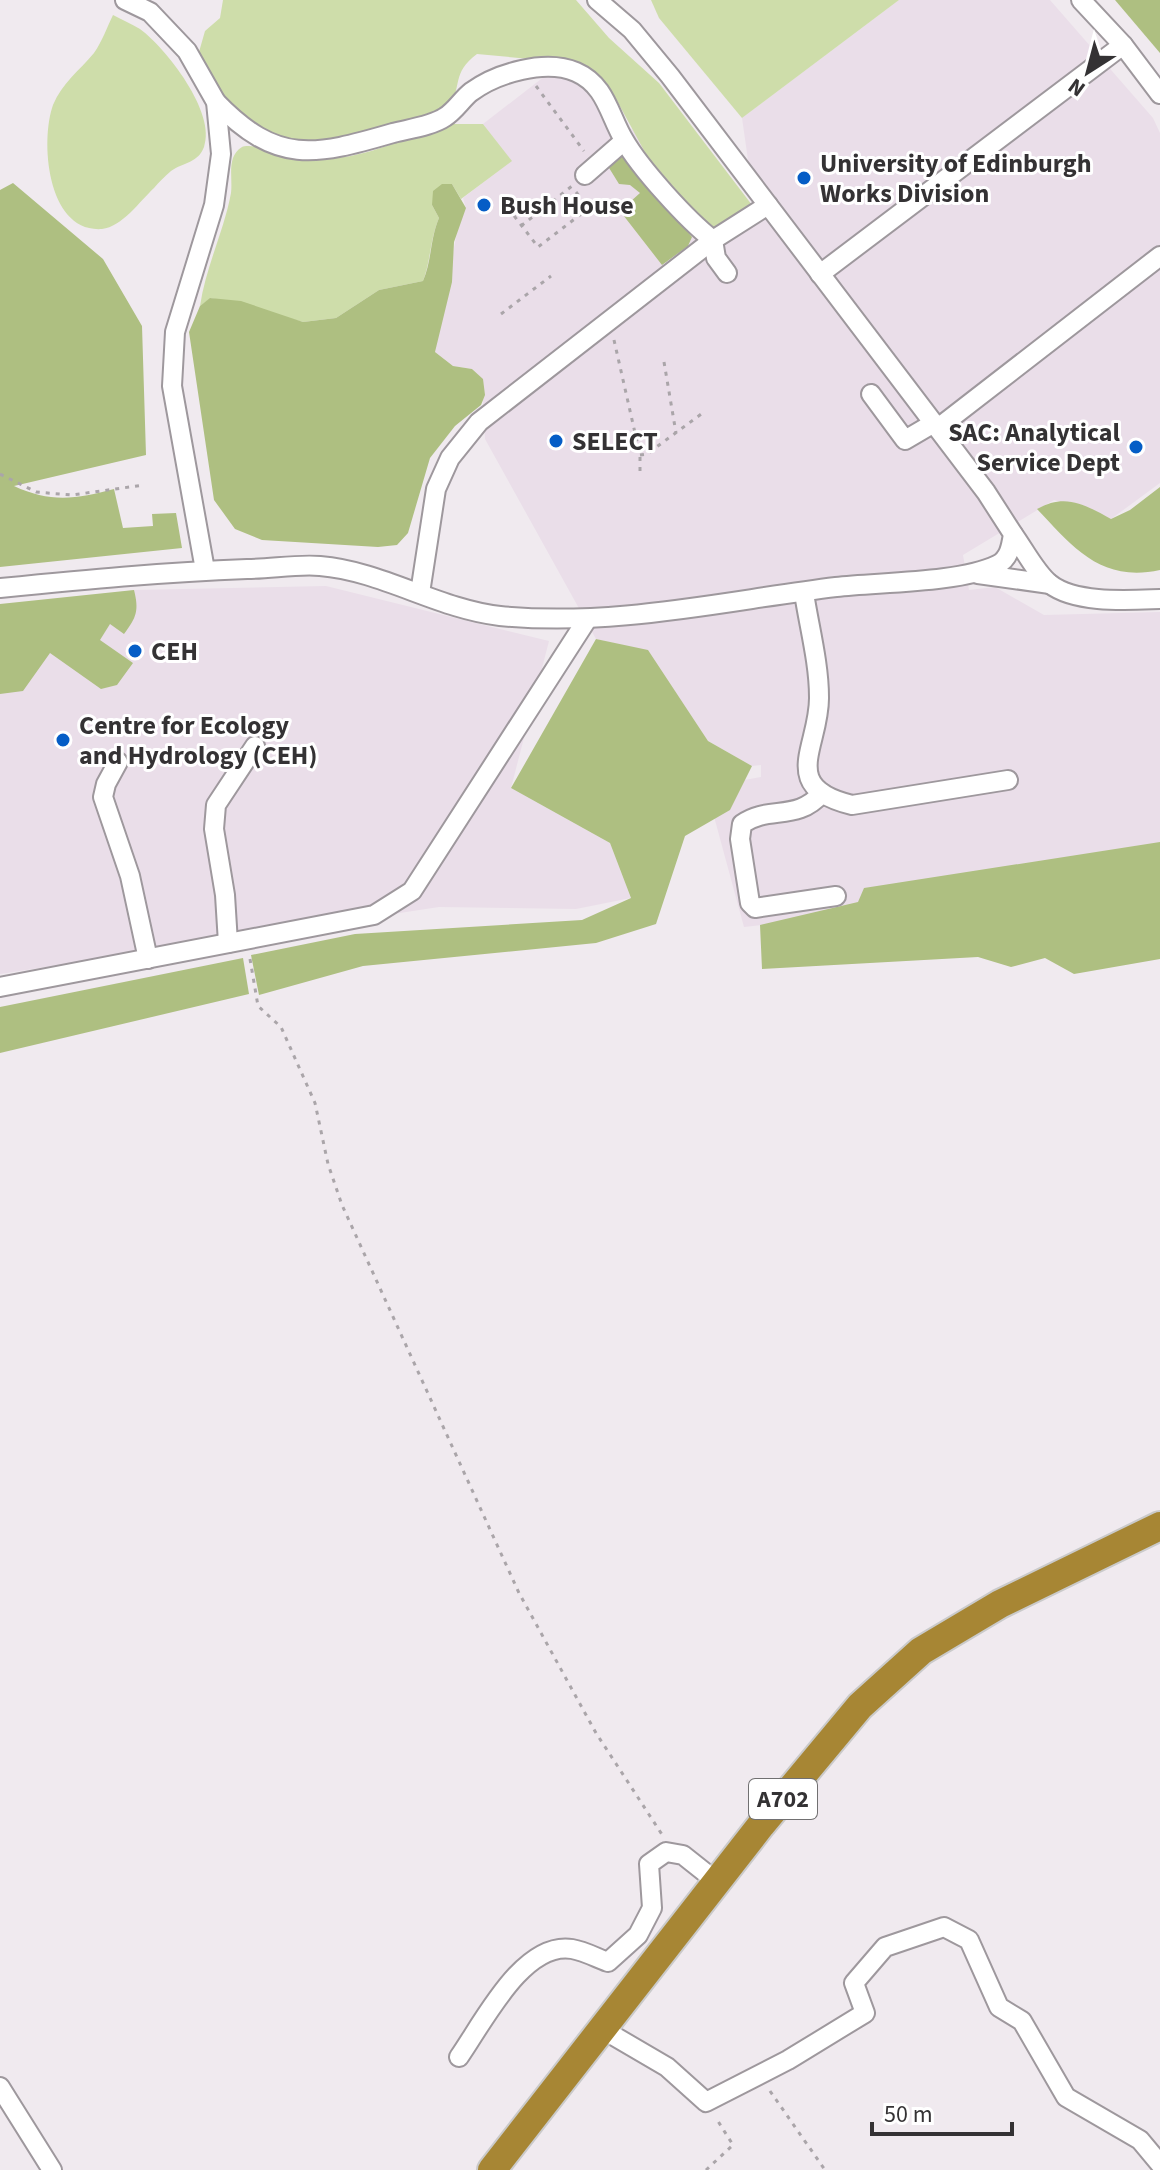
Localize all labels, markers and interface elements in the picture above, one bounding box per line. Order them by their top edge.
north arrow [1048,32,1128,112]
text: N [1062,70,1092,105]
place label: University of Edinburgh Works Division [820,145,1092,212]
marker: University of Edinburgh Works Division [795,169,813,187]
place label: Bush House [500,187,634,224]
marker: Bush House [475,196,493,214]
place label: SAC: Analytical Service Dept [948,414,1121,481]
place label: SELECT [572,423,658,460]
marker: SELECT [547,432,565,450]
marker: SAC: Analytical Service Dept [1127,438,1145,456]
place label: CEH [151,633,198,670]
marker: CEH [126,642,144,660]
place label: Centre for Ecology and Hydrology (CEH) [79,707,317,774]
marker: Centre for Ecology and Hydrology (CEH) [54,731,72,749]
road number: A702 [749,1779,817,1819]
scale bar [872,2086,1012,2136]
text: 50 m [884,2097,933,2132]

